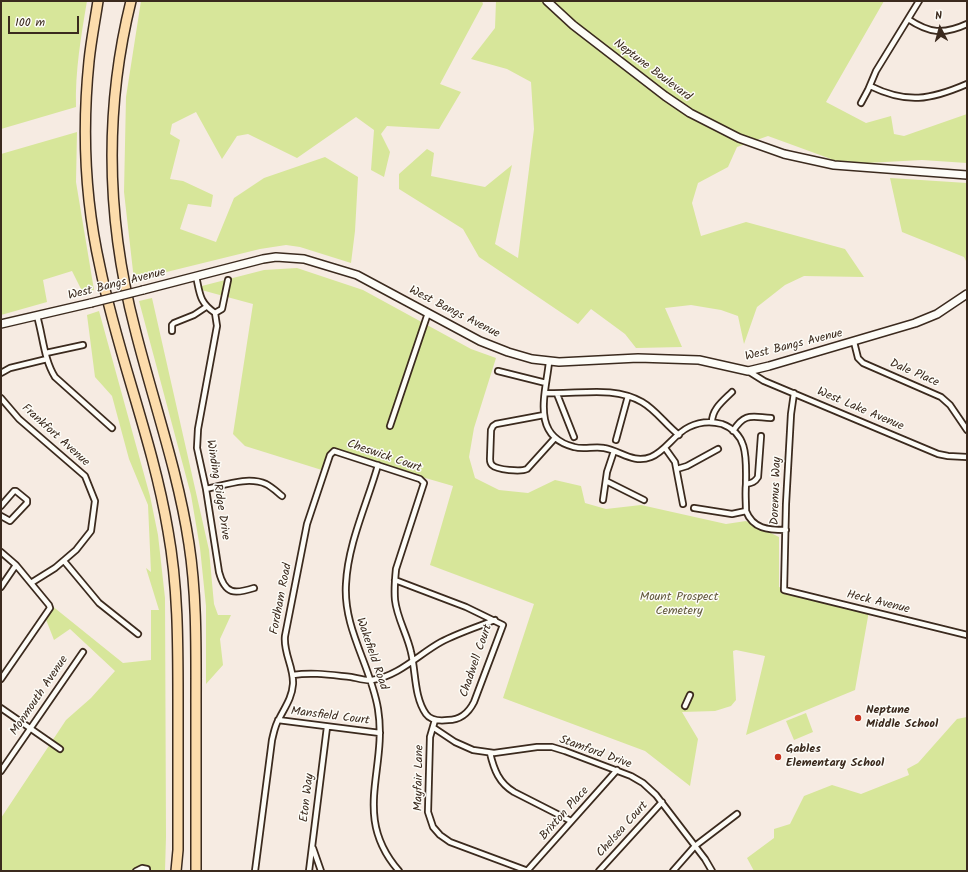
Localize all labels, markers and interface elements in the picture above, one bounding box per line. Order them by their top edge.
text: N [934,7,943,25]
scale bar [10,8,81,34]
north arrow [920,8,960,48]
text: 100 m [15,13,45,32]
street label: Neptune Boulevard [610,37,694,105]
street label: West Bangs Avenue [67,266,167,304]
street label: West Bangs Avenue [406,284,502,342]
street label: West Bangs Avenue [744,327,844,365]
street label: Dale Place [887,357,941,391]
street label: West Lake Avenue [815,385,905,435]
street label: Frankfort Avenue [18,402,92,470]
street label: Cheswick Court [345,438,423,476]
street label: Winding Ridge Drive [202,439,232,541]
street label: Doremus Way [769,457,785,525]
street label: Fordham Road [268,562,296,636]
street label: Heck Avenue [845,588,911,618]
park label: Mount Prospect Cemetery [640,591,718,619]
street label: Wakefield Road [352,616,390,692]
street label: Chadwell Court [458,623,496,699]
street label: Monmouth Avenue [8,653,72,739]
place label: Neptune Middle School [866,704,938,732]
street label: Mansfield Court [290,705,370,729]
marker: Neptune Middle School [853,713,863,723]
street label: Stamford Drive [557,733,633,773]
place label: Gables Elementary School [786,743,884,771]
street label: Mayfair Lane [412,745,428,811]
marker: Gables Elementary School [773,752,783,762]
street label: Eton Way [298,773,318,823]
street label: Brixton Place [537,784,593,844]
street label: Chelsea Court [594,799,652,861]

